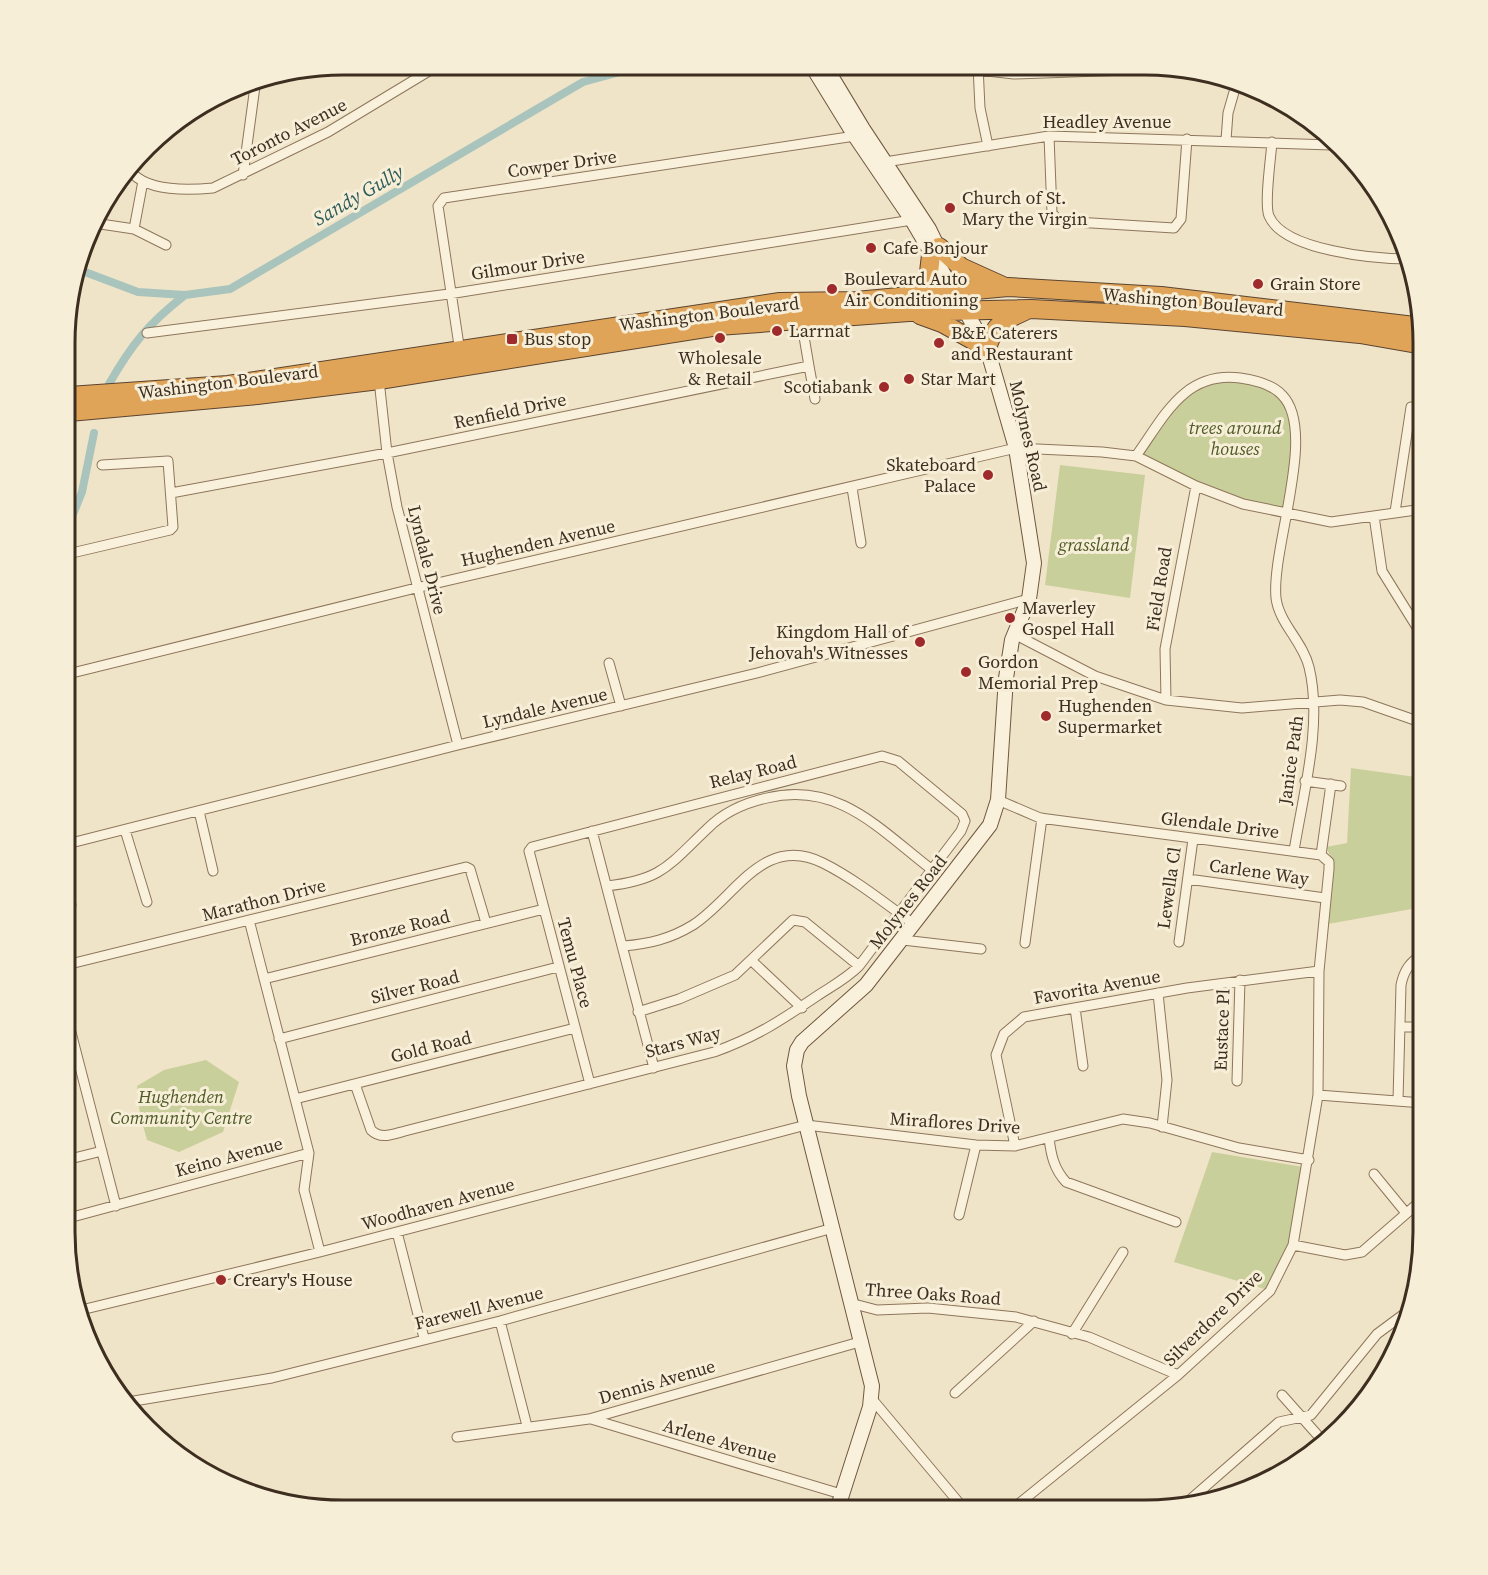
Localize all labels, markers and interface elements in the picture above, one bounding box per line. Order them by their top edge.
street label: Toronto Avenue [227,92,351,171]
street label: Headley Avenue [1042,109,1172,134]
street label: Cowper Drive [506,143,618,184]
water label: Sandy Gully [307,157,409,232]
place label: Church of St. Mary the Virgin [962,185,1088,231]
marker: Church of St. Mary the Virgin [943,201,957,215]
place label: Cafe Bonjour [883,235,988,260]
marker: Cafe Bonjour [864,241,878,255]
street label: Gilmour Drive [469,243,586,286]
place label: Boulevard Auto Air Conditioning [844,266,978,312]
place label: Grain Store [1270,271,1361,296]
marker: Grain Store [1251,277,1265,291]
street label: Washington Boulevard [1102,281,1285,322]
marker: Boulevard Auto Air Conditioning [825,282,839,296]
street label: Washington Boulevard [617,290,801,337]
place label: Larrnat [789,318,850,343]
place label: B&E Caterers and Restaurant [951,320,1073,366]
marker: Larrnat [770,324,784,338]
place label: Bus stop [524,326,591,351]
marker: Wholesale & Retail [713,331,727,345]
marker: Bus stop [505,332,519,346]
marker: B&E Caterers and Restaurant [932,336,946,350]
place label: Wholesale & Retail [678,345,762,391]
street label: Washington Boulevard [136,358,320,405]
place label: Star Mart [921,366,996,391]
marker: Star Mart [902,372,916,386]
place label: Scotiabank [784,374,872,399]
street label: Molynes Road [1004,378,1053,494]
marker: Scotiabank [877,380,891,394]
street label: Renfield Drive [451,386,569,435]
park label: trees around houses [1189,415,1282,461]
place label: Skateboard Palace [886,452,976,498]
marker: Skateboard Palace [981,468,995,482]
street label: Lyndale Drive [402,503,453,617]
street label: Hughenden Avenue [458,513,618,572]
park label: grassland [1057,532,1130,557]
street label: Field Road [1140,545,1178,633]
place label: Maverley Gospel Hall [1022,595,1115,641]
marker: Maverley Gospel Hall [1003,611,1017,625]
place label: Kingdom Hall of Jehovah's Witnesses [748,619,910,665]
marker: Kingdom Hall of Jehovah's Witnesses [913,635,927,649]
place label: Gordon Memorial Prep [978,649,1098,695]
marker: Gordon Memorial Prep [959,665,973,679]
street label: Lyndale Avenue [480,681,610,734]
place label: Hughenden Supermarket [1058,693,1162,739]
marker: Hughenden Supermarket [1039,709,1053,723]
street label: Janice Path [1272,713,1309,807]
street label: Relay Road [707,749,799,794]
street label: Glendale Drive [1159,805,1281,844]
street label: Lewella Cl [1150,845,1187,931]
street label: Molynes Road [863,850,952,954]
street label: Carlene Way [1208,852,1311,891]
street label: Marathon Drive [199,872,328,927]
street label: Bronze Road [347,903,452,952]
street label: Temu Place [551,915,600,1011]
street label: Silver Road [368,963,462,1010]
street label: Favorita Avenue [1032,963,1162,1010]
street label: Eustace Pl [1208,989,1235,1071]
street label: Stars Way [642,1019,724,1064]
street label: Gold Road [388,1024,474,1069]
park label: Hughenden Community Centre [110,1084,252,1130]
street label: Miraflores Drive [889,1105,1021,1140]
street label: Keino Avenue [172,1130,285,1183]
street label: Woodhaven Avenue [358,1171,517,1236]
street label: Silverdore Drive [1157,1264,1268,1372]
place label: Creary's House [233,1267,353,1292]
marker: Creary's House [214,1273,228,1287]
street label: Three Oaks Road [864,1276,1002,1311]
street label: Farewell Avenue [412,1279,546,1336]
street label: Dennis Avenue [596,1353,718,1410]
street label: Arlene Avenue [660,1412,780,1469]

